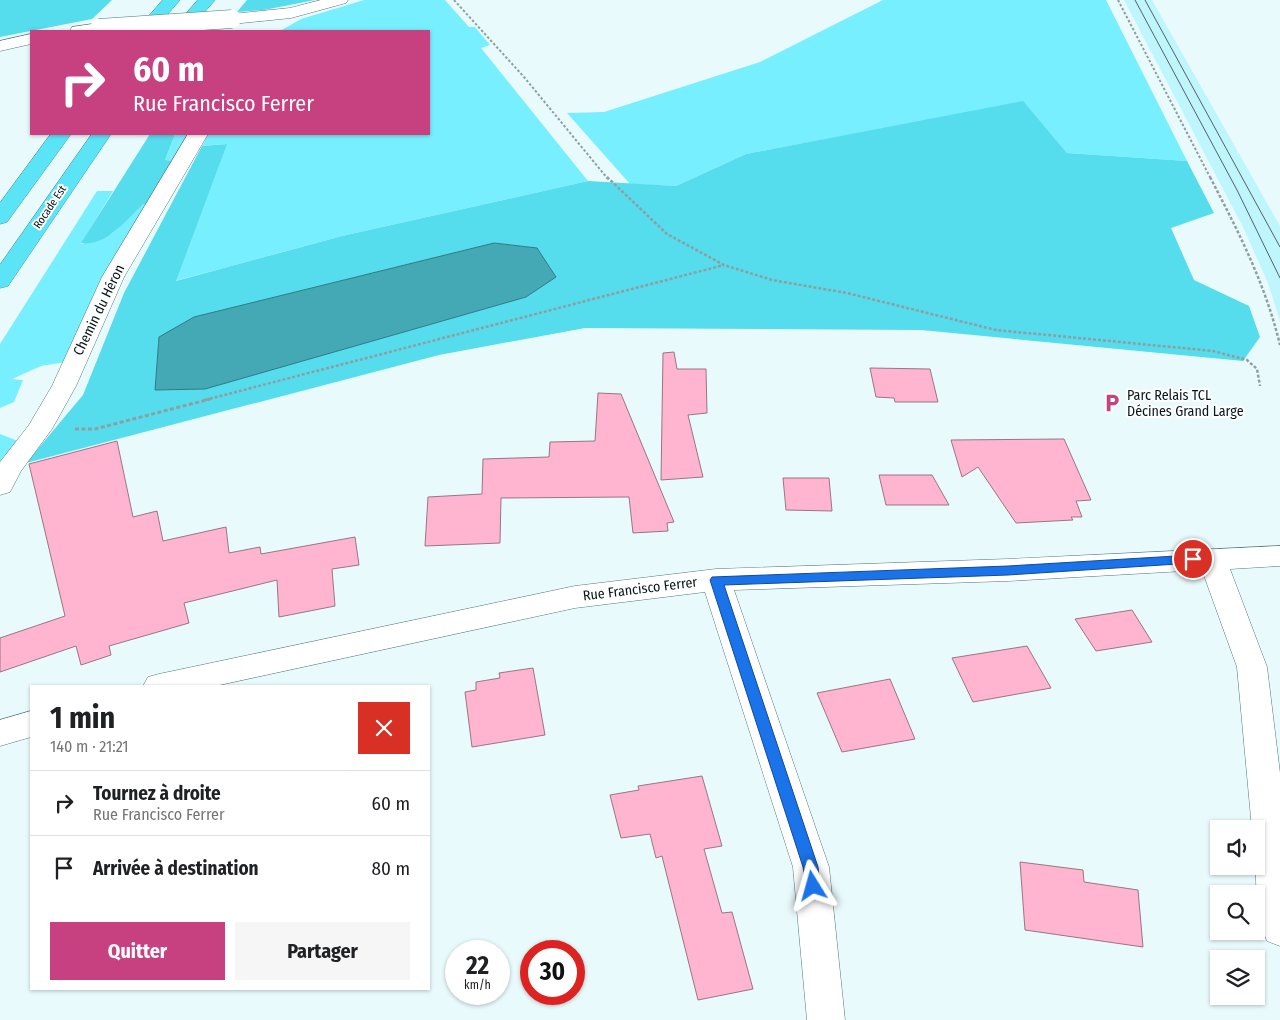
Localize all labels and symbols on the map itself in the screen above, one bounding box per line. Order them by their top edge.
street label: Rocade Est [31,183,69,231]
street label: Chemin du Héron [70,262,128,358]
place label: Parc Relais TCL Décines Grand Large [1127,387,1244,420]
parking icon: Parc Relais TCL Décines Grand Large [1101,392,1123,414]
pin [1172,538,1214,580]
street label: Rue Francisco Ferrer [582,574,698,604]
position arrow [786,859,838,911]
speed limit sign: 30 [520,940,585,1005]

